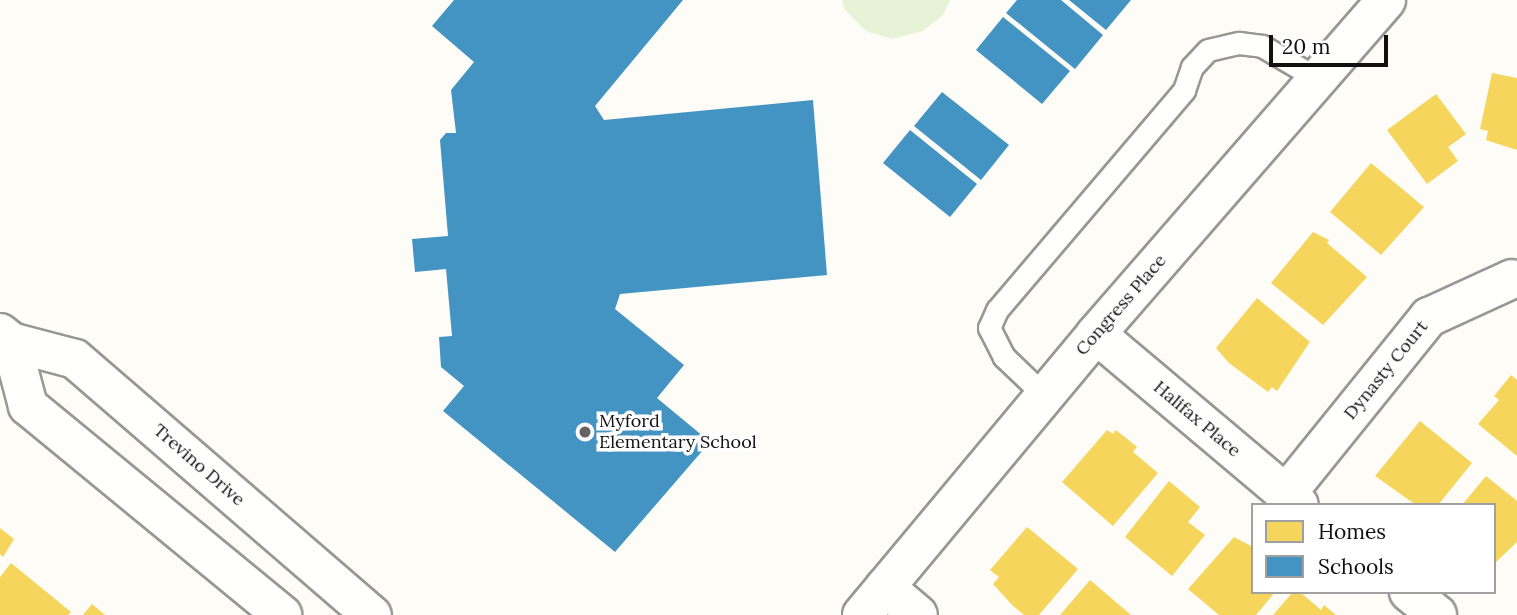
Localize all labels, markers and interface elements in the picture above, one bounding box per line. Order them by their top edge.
scale bar [1272,21,1391,65]
text: 20 m [1282,33,1331,60]
street label: Congress Place [1071,250,1171,360]
street label: Dynasty Court [1339,316,1433,424]
street label: Halifax Place [1149,376,1245,462]
place label: Myford Elementary School [599,411,757,453]
street label: Trevino Drive [149,419,249,511]
marker: Myford Elementary School [577,424,593,440]
legend [1251,503,1496,594]
text: Homes [1318,518,1386,545]
text: Schools [1318,553,1394,580]

